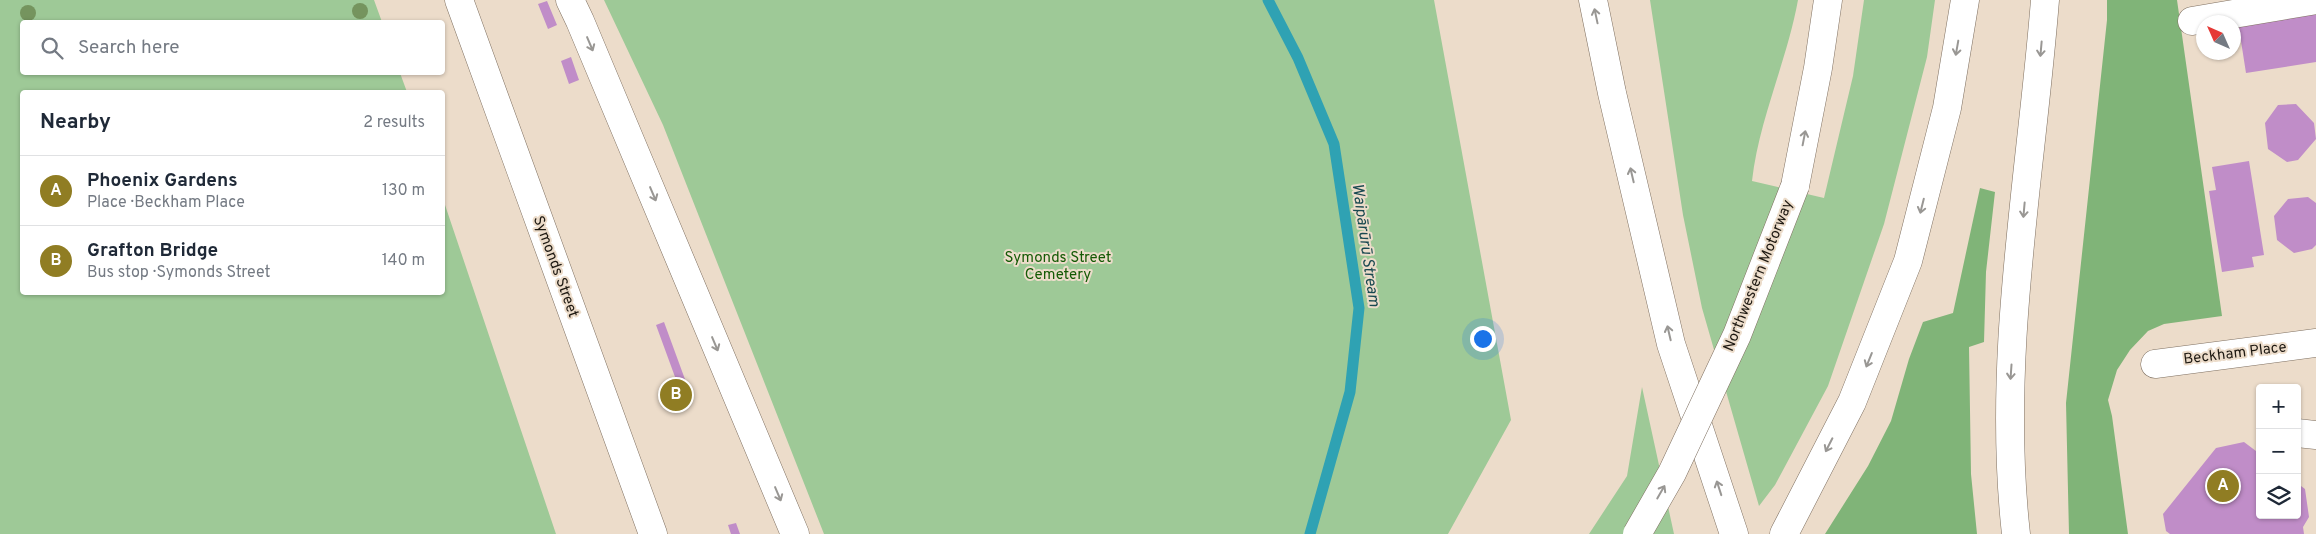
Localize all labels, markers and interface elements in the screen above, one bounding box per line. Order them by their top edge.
one-way arrow [1591,9,1601,25]
north arrow [2196,15,2241,60]
search box [20,20,445,75]
icon: search [38,34,66,62]
text: Search here [78,36,180,60]
one-way arrow [586,36,595,51]
one-way arrow [1952,40,1962,56]
one-way arrow [2037,40,2046,56]
text: Nearby [40,109,111,136]
text: 2 results [363,113,425,133]
one-way arrow [1800,130,1810,146]
one-way arrow [1627,168,1636,184]
text: Phoenix Gardens [87,169,238,193]
text: A [50,181,62,201]
text: 130 m [382,181,425,201]
water label: Waipārūrū Stream [1346,182,1384,308]
one-way arrow [648,186,658,201]
text: Place · Beckham Place [87,193,245,213]
street label: Northwestern Motorway [1720,197,1798,355]
one-way arrow [1917,198,1926,214]
one-way arrow [2019,202,2028,218]
street label: Symonds Street [528,213,582,321]
text: Grafton Bridge [87,239,218,263]
park label: Symonds Street Cemetery [1005,249,1111,285]
text: B [50,251,62,271]
text: 140 m [382,251,425,271]
text: Bus stop · Symonds Street [87,263,271,283]
your location [1470,326,1496,352]
one-way arrow [1664,326,1673,342]
one-way arrow [711,336,721,351]
street label: Beckham Place [2182,338,2288,370]
one-way arrow [1863,352,1873,367]
one-way arrow [2007,364,2016,380]
pin: B [660,376,692,414]
map controls [2256,384,2301,519]
button: + [2256,384,2301,429]
button: − [2256,429,2301,474]
one-way arrow [1824,437,1833,452]
pin: A [2207,467,2239,505]
button: layers [2256,474,2301,519]
one-way arrow [1714,481,1723,496]
one-way arrow [1657,485,1667,499]
one-way arrow [774,486,783,501]

